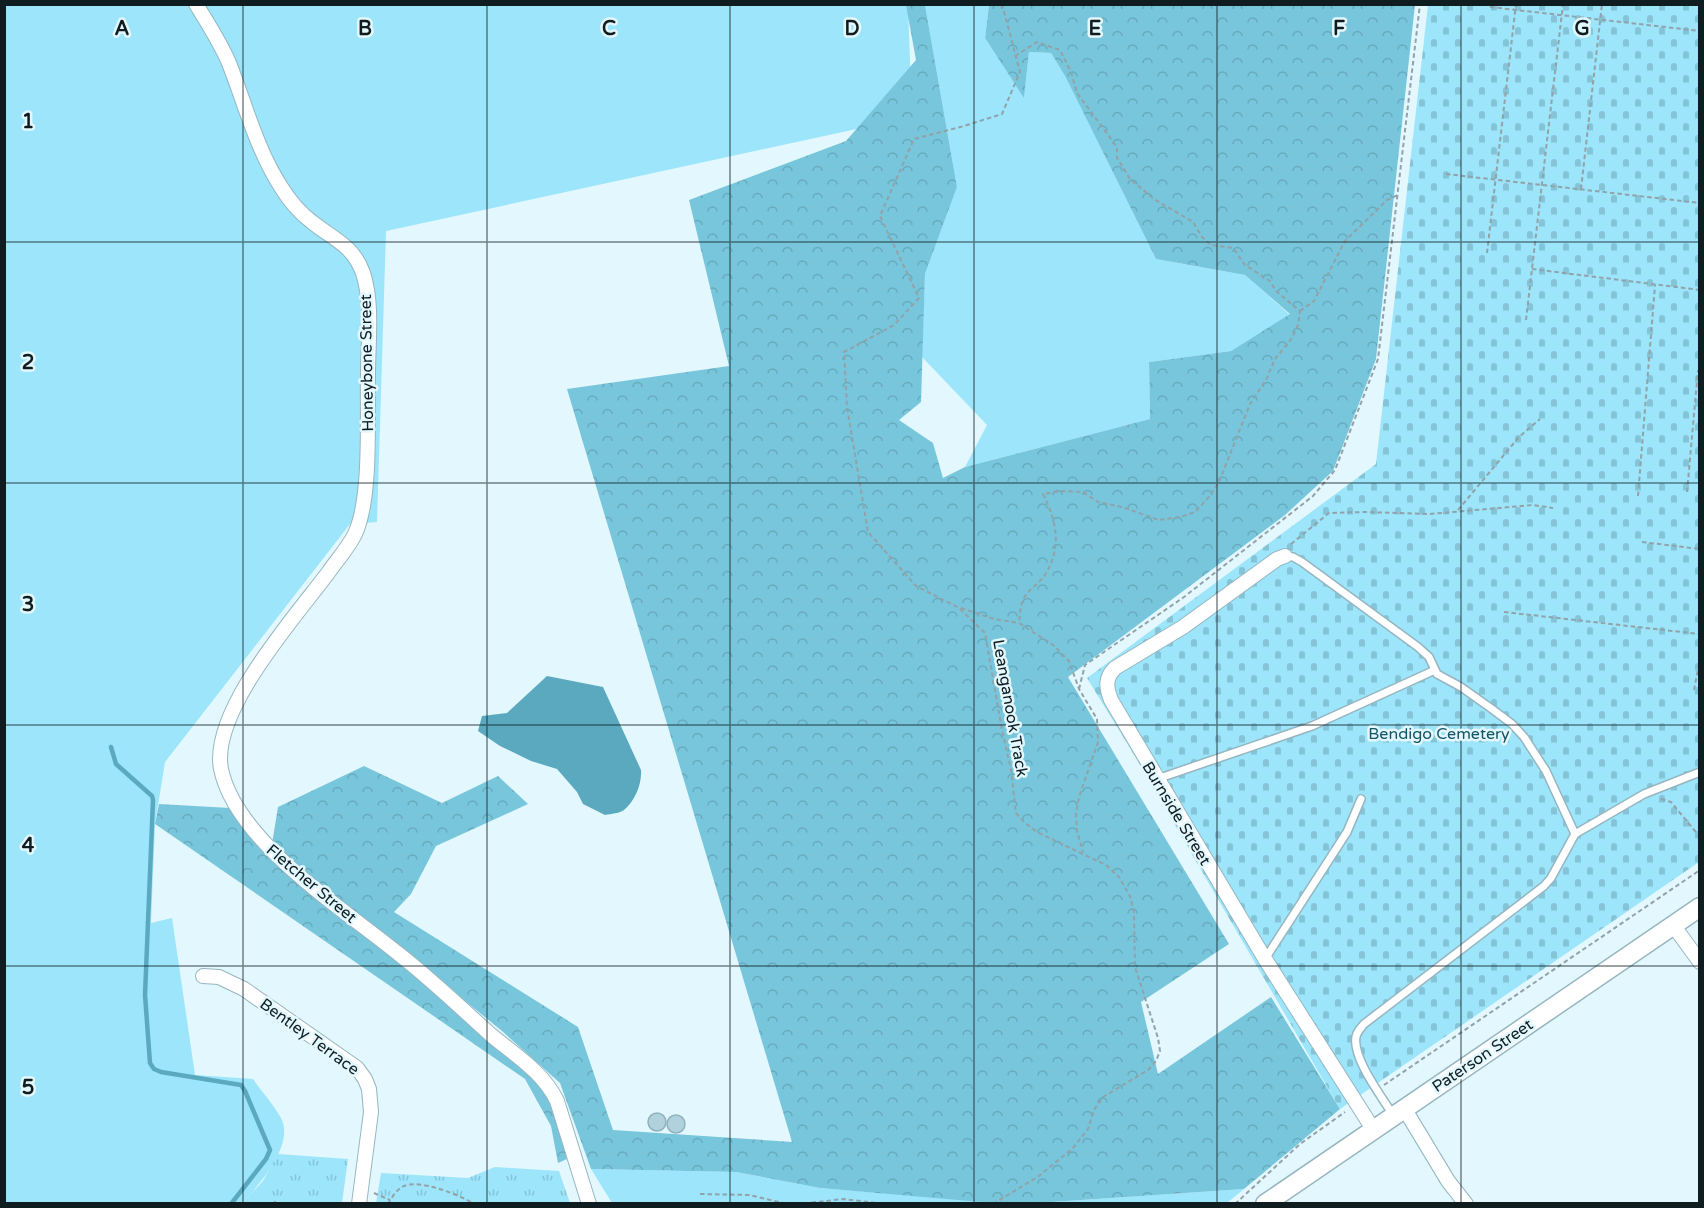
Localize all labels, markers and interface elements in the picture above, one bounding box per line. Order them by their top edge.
text: A [115,17,130,41]
text: B [358,17,372,41]
text: C [602,17,616,41]
text: D [844,17,860,41]
text: E [1089,17,1102,41]
text: F [1333,17,1345,41]
text: G [1574,17,1590,41]
text: 1 [22,110,34,134]
street label: Honeybone Street [356,294,378,432]
text: 2 [22,351,34,375]
text: 3 [22,593,34,617]
street label: Leanganook Track [988,638,1032,779]
park label: Bendigo Cemetery [1368,724,1510,744]
street label: Burnside Street [1137,758,1215,869]
text: 4 [22,834,35,858]
street label: Fletcher Street [262,840,361,927]
street label: Bentley Terrace [256,994,363,1080]
street label: Paterson Street [1428,1015,1537,1097]
text: 5 [22,1076,34,1100]

